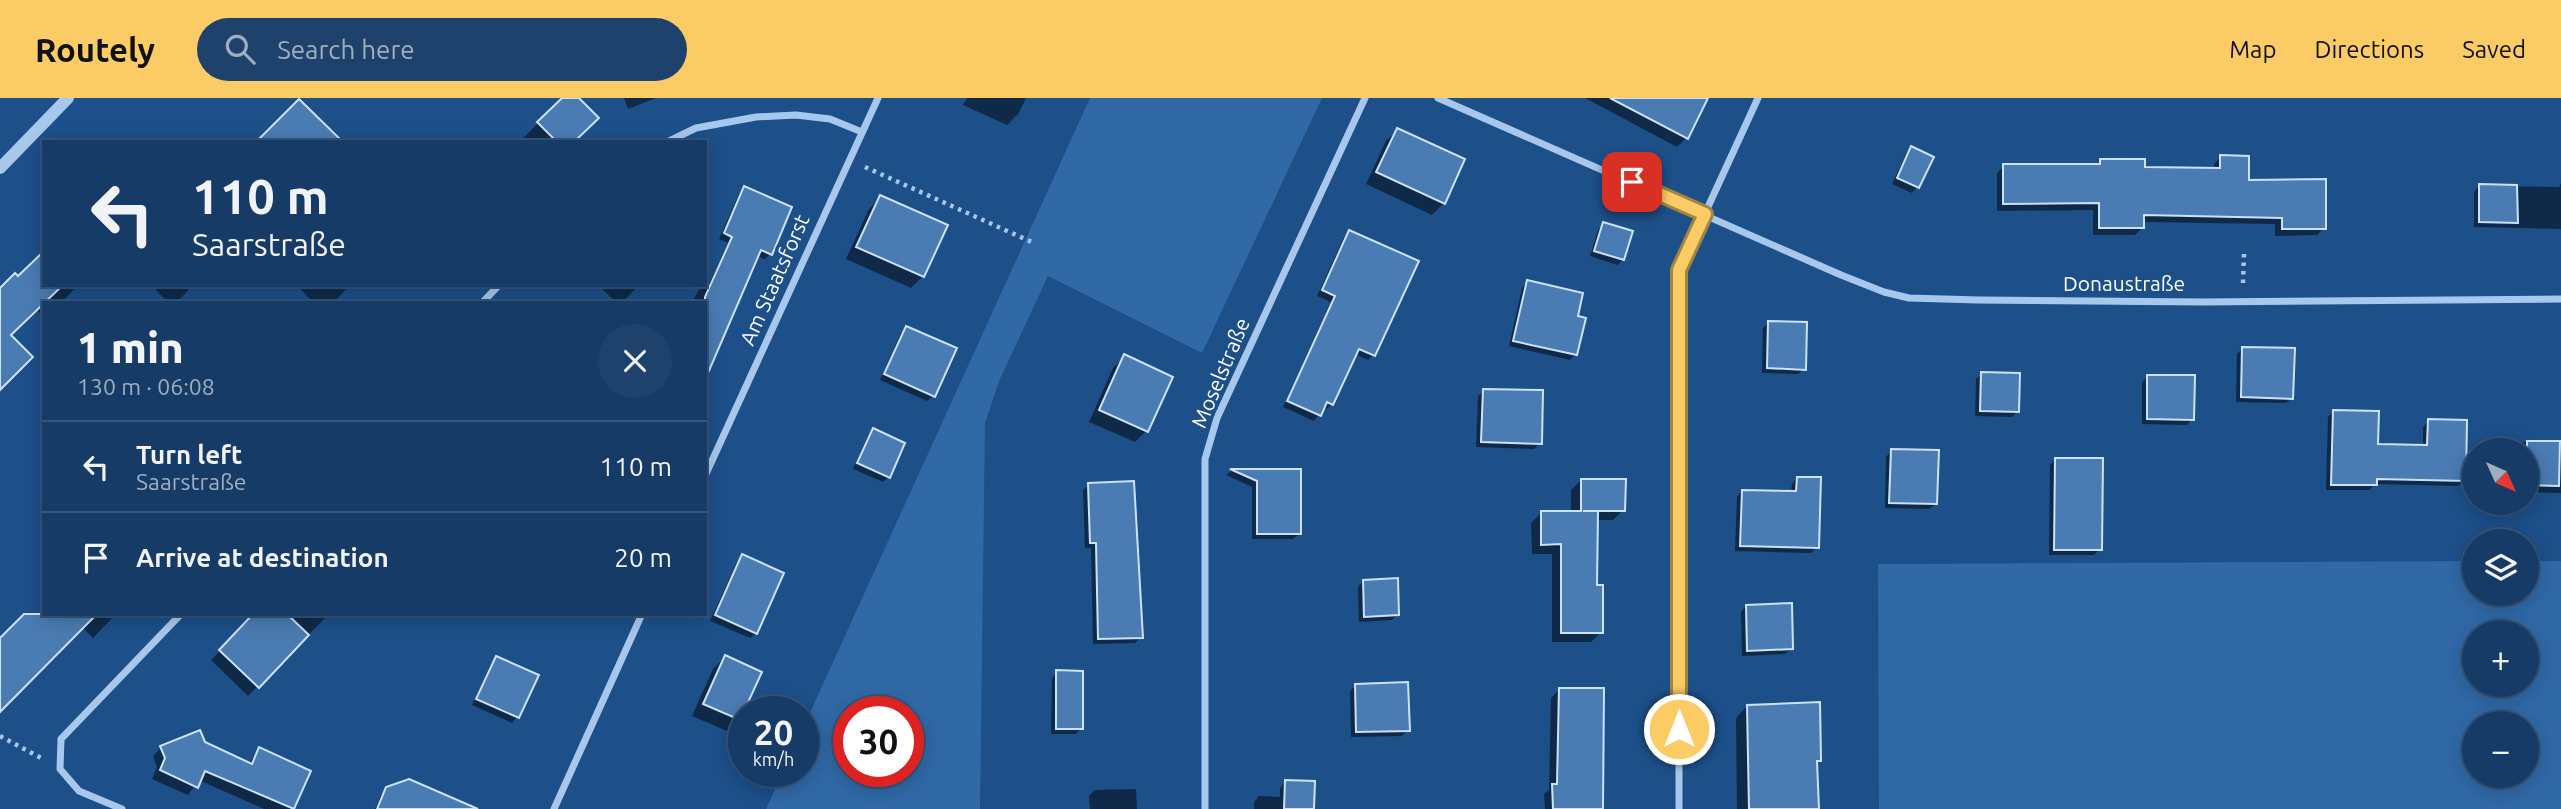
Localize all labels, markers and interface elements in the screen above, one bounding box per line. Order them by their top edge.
search box [197,18,687,81]
icon: search [221,30,259,68]
text: Routely [35,31,155,68]
text: Search here [277,35,415,64]
text: Map [2229,36,2276,63]
text: Directions [2314,36,2424,63]
text: Saved [2462,36,2526,63]
pin [1602,152,1662,212]
icon: arrive [1613,163,1651,201]
icon: left [77,168,168,259]
text: 110 m [192,168,329,223]
street label: Am Staatsforst [735,211,814,349]
text: Saarstraße [192,226,346,262]
street label: Donaustraße [2063,271,2185,295]
street label: Moselstraße [1186,314,1254,431]
text: 1 min [77,324,184,371]
button: close [598,324,672,398]
text: 130 m · 06:08 [77,374,215,399]
north arrow [2462,438,2539,514]
map controls [2462,438,2539,788]
text: Turn left [136,440,242,469]
icon: left [77,448,115,486]
text: 110 m [600,452,672,481]
text: Saarstraße [136,469,247,494]
button: layers [2462,529,2539,606]
icon: arrive [77,539,115,577]
text: Arrive at destination [136,543,389,572]
text: 20 m [614,543,672,572]
button: + [2462,620,2539,697]
position arrow [1642,692,1716,766]
speed limit sign: 30 [833,696,924,787]
button: − [2462,711,2539,788]
text: 20 [754,712,793,752]
text: km/h [753,749,794,769]

